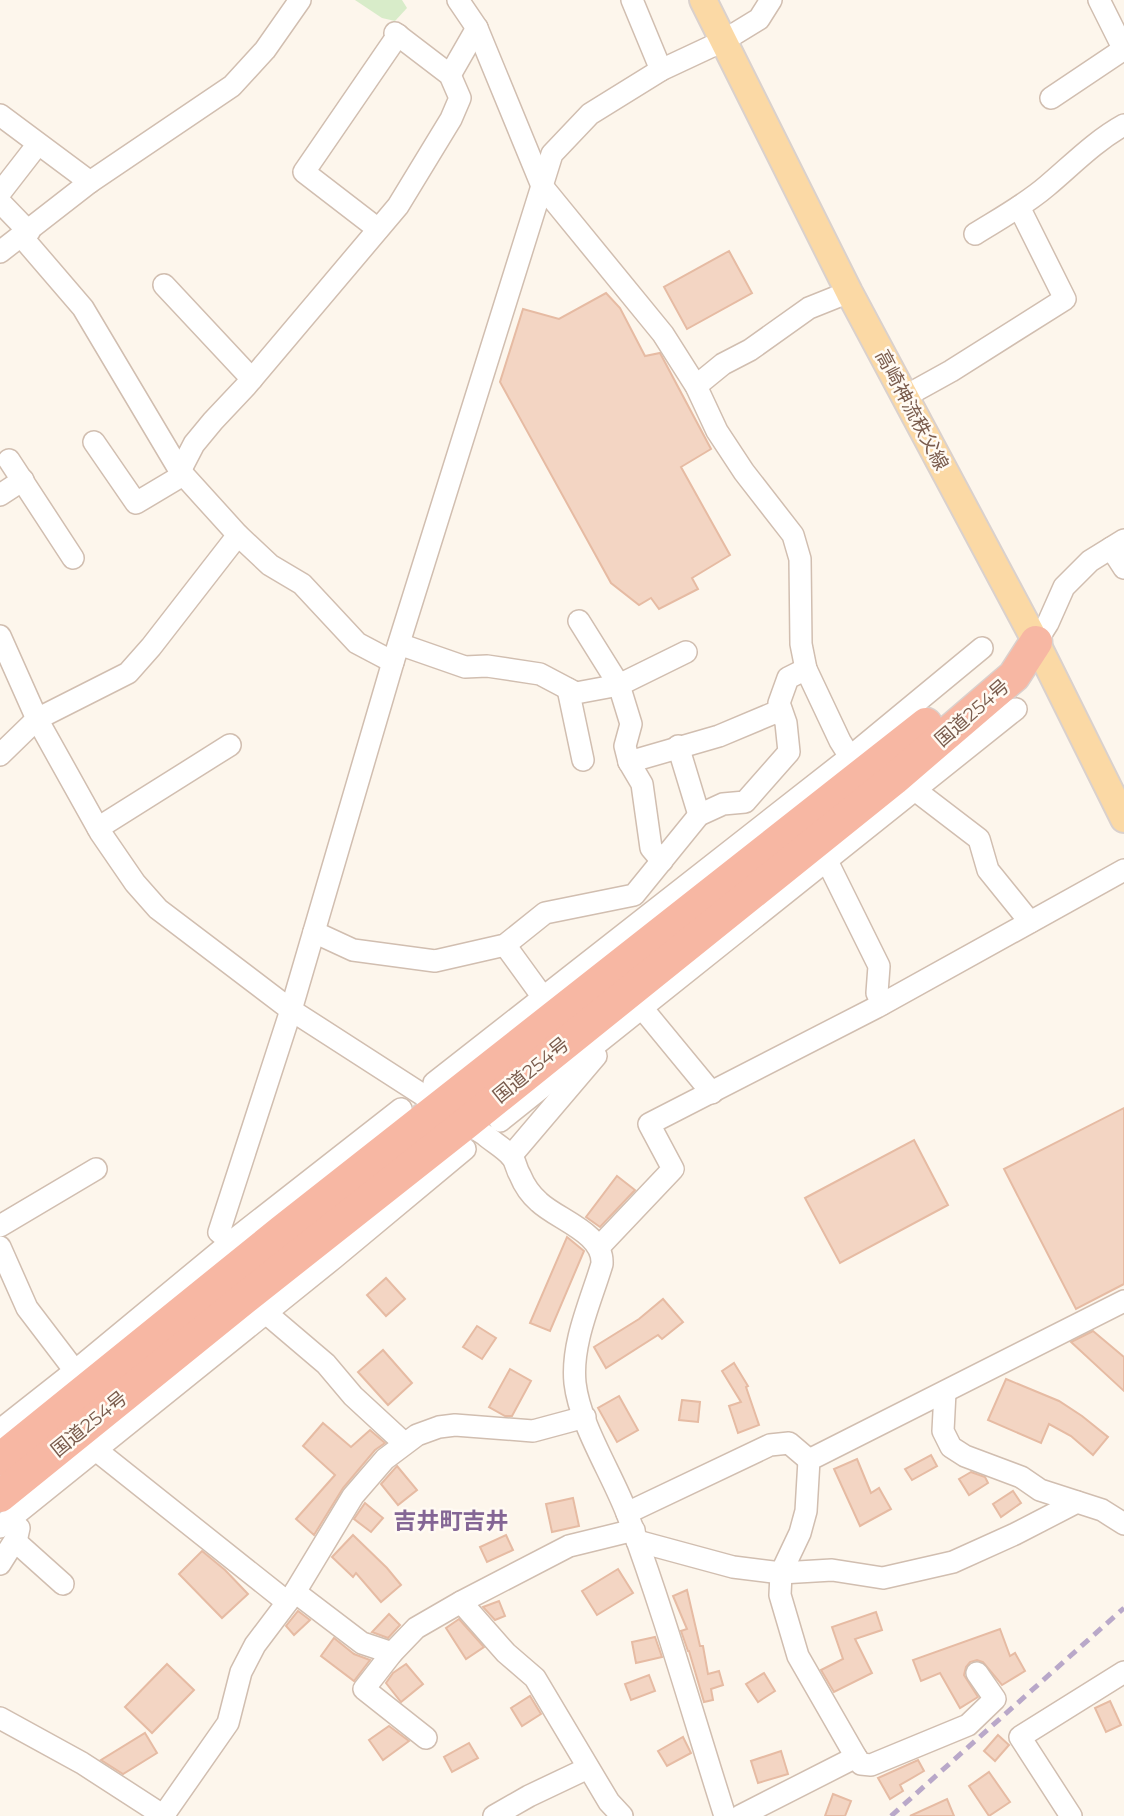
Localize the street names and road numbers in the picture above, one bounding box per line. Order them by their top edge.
street label: 高崎神流秩父線 [871,346,953,474]
street label: 国道254号 [930,674,1014,752]
street label: 国道254号 [488,1032,574,1108]
street label: 国道254号 [46,1386,132,1462]

